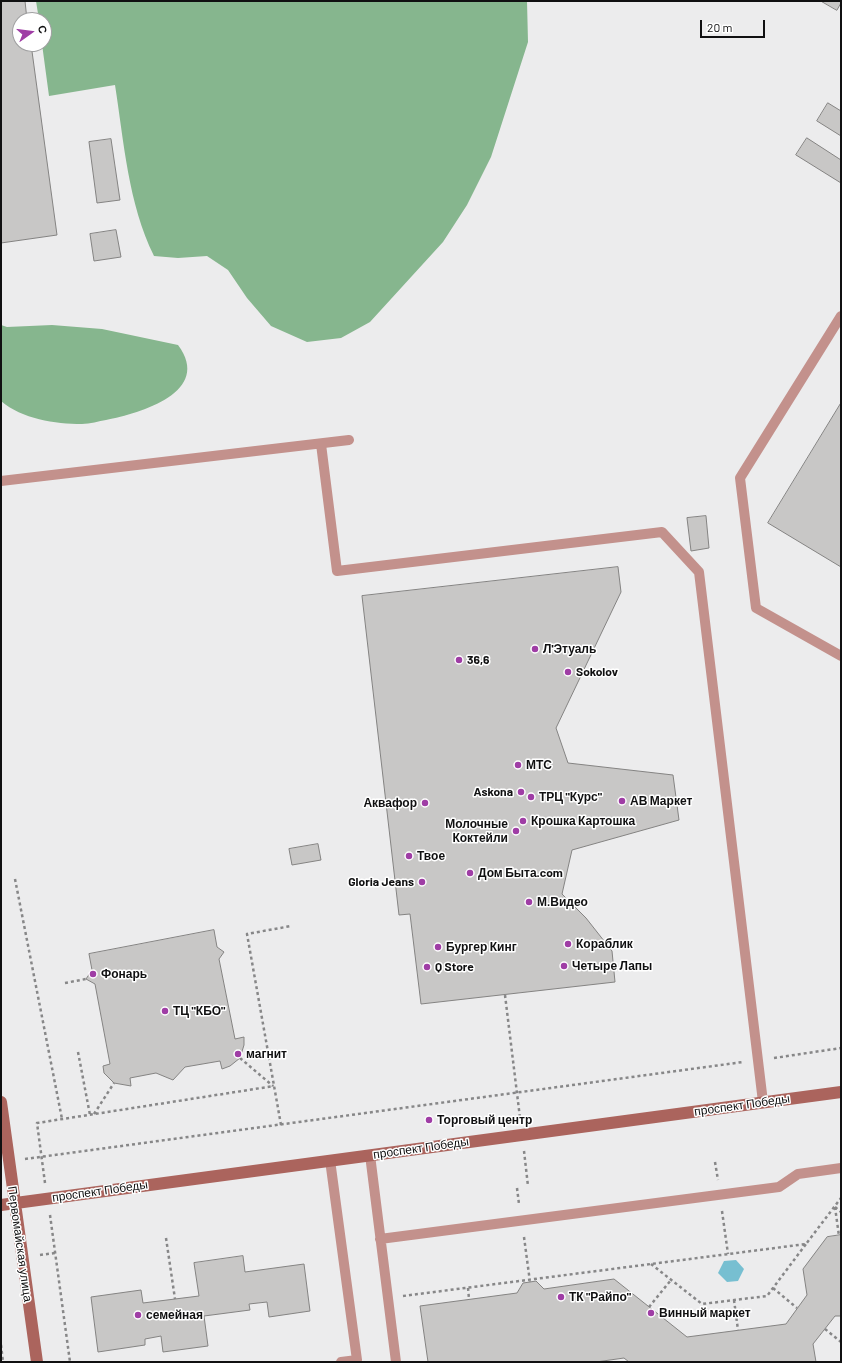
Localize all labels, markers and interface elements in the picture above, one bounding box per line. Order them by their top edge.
north arrow [12,12,52,52]
scale bar [702,12,767,38]
text: 20 m [707,20,733,34]
text: С [36,24,50,35]
place label: Л'Этуаль [543,642,596,656]
marker: Л'Этуаль [530,644,540,654]
place label: 36,6 [467,653,490,667]
marker: 36,6 [454,655,464,665]
place label: Sokolov [576,665,618,679]
marker: Sokolov [563,667,573,677]
place label: МТС [526,758,552,772]
marker: МТС [513,760,523,770]
place label: Askona [473,785,513,799]
marker: Askona [516,787,526,797]
place label: ТРЦ "Курс" [539,790,602,804]
marker: ТРЦ "Курс" [526,792,536,802]
place label: АВ Маркет [630,794,692,808]
place label: Аквафор [363,796,417,810]
marker: АВ Маркет [617,796,627,806]
marker: Аквафор [420,798,430,808]
place label: Крошка Картошка [531,814,635,828]
marker: Крошка Картошка [518,816,528,826]
place label: Молочные Коктейли [445,817,508,845]
marker: Молочные Коктейли [511,826,521,836]
place label: Твое [417,849,445,863]
marker: Твое [404,851,414,861]
place label: Дом Быта.com [478,866,563,880]
marker: Дом Быта.com [465,868,475,878]
place label: Gloria Jeans [348,875,414,889]
marker: Gloria Jeans [417,877,427,887]
place label: М.Видео [537,895,588,909]
marker: М.Видео [524,897,534,907]
place label: Кораблик [576,937,633,951]
marker: Кораблик [563,939,573,949]
place label: Бургер Кинг [446,940,517,954]
marker: Бургер Кинг [433,942,443,952]
place label: Четыре Лапы [572,959,652,973]
place label: Q Store [435,960,474,974]
marker: Четыре Лапы [559,961,569,971]
marker: Q Store [422,962,432,972]
place label: Фонарь [101,967,147,981]
marker: Фонарь [88,969,98,979]
place label: ТЦ "КБО" [173,1004,225,1018]
marker: ТЦ "КБО" [160,1006,170,1016]
place label: магнит [246,1047,287,1061]
marker: магнит [233,1049,243,1059]
street label: проспект Победы [693,1091,791,1119]
place label: Торговый центр [437,1113,532,1127]
marker: Торговый центр [424,1115,434,1125]
street label: проспект Победы [372,1134,470,1162]
street label: проспект Победы [51,1177,149,1205]
street label: Первомайская улица [5,1185,35,1303]
place label: ТК "Райпо" [569,1290,631,1304]
marker: ТК "Райпо" [556,1292,566,1302]
place label: Винный маркет [659,1306,751,1320]
place label: семейная [146,1308,203,1322]
marker: Винный маркет [646,1308,656,1318]
marker: семейная [133,1310,143,1320]

